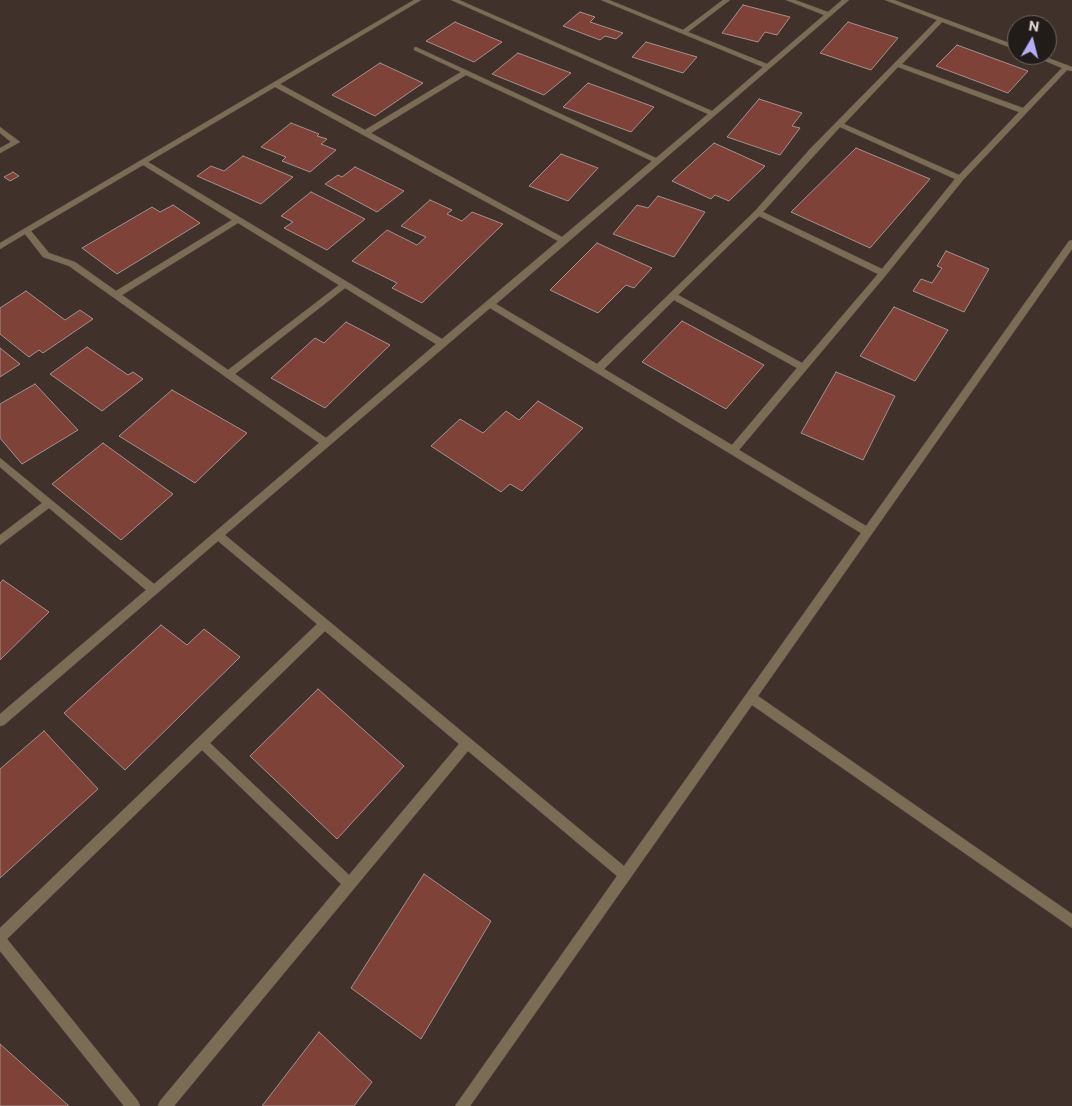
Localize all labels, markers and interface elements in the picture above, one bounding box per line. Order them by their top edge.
north arrow [1007,15,1057,65]
text: N [1028,16,1040,35]

